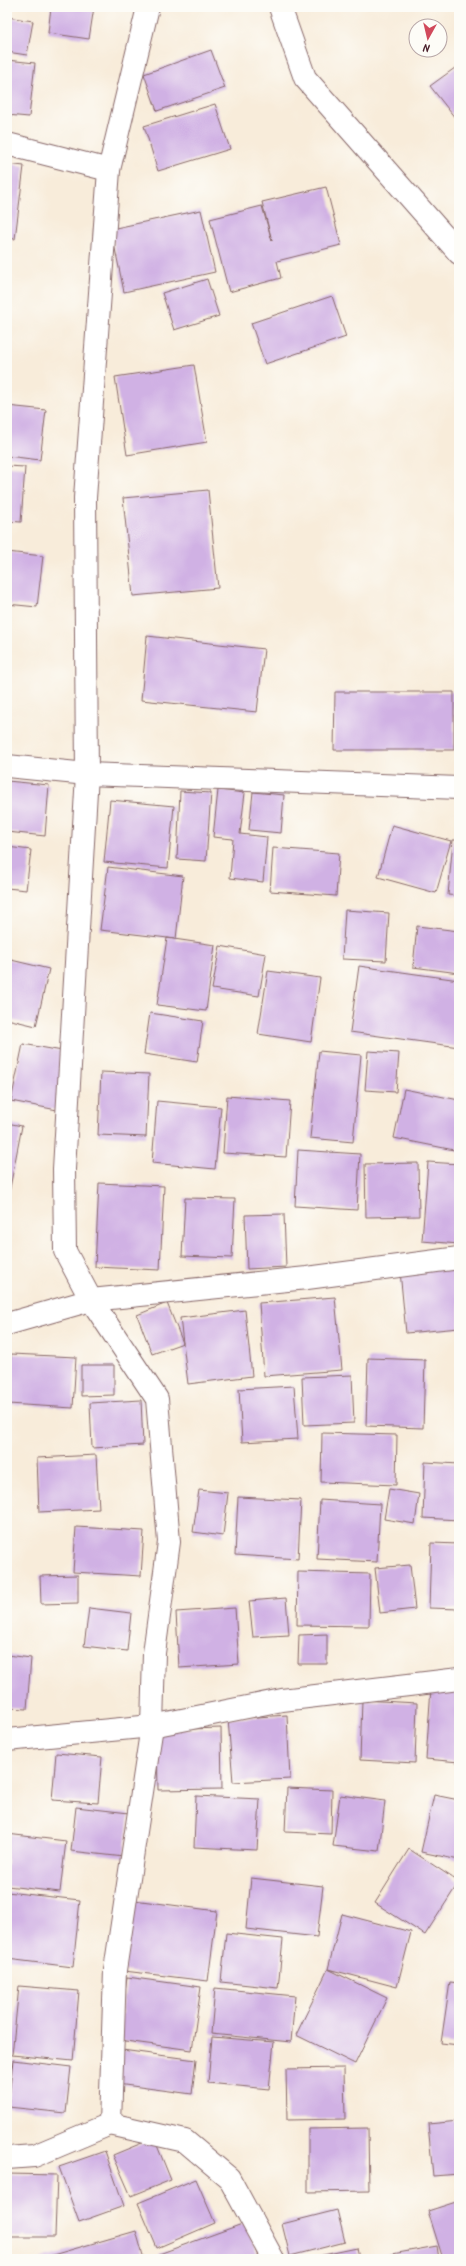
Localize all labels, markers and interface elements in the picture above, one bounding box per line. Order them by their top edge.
north arrow [408,18,448,58]
text: N [422,38,431,56]

